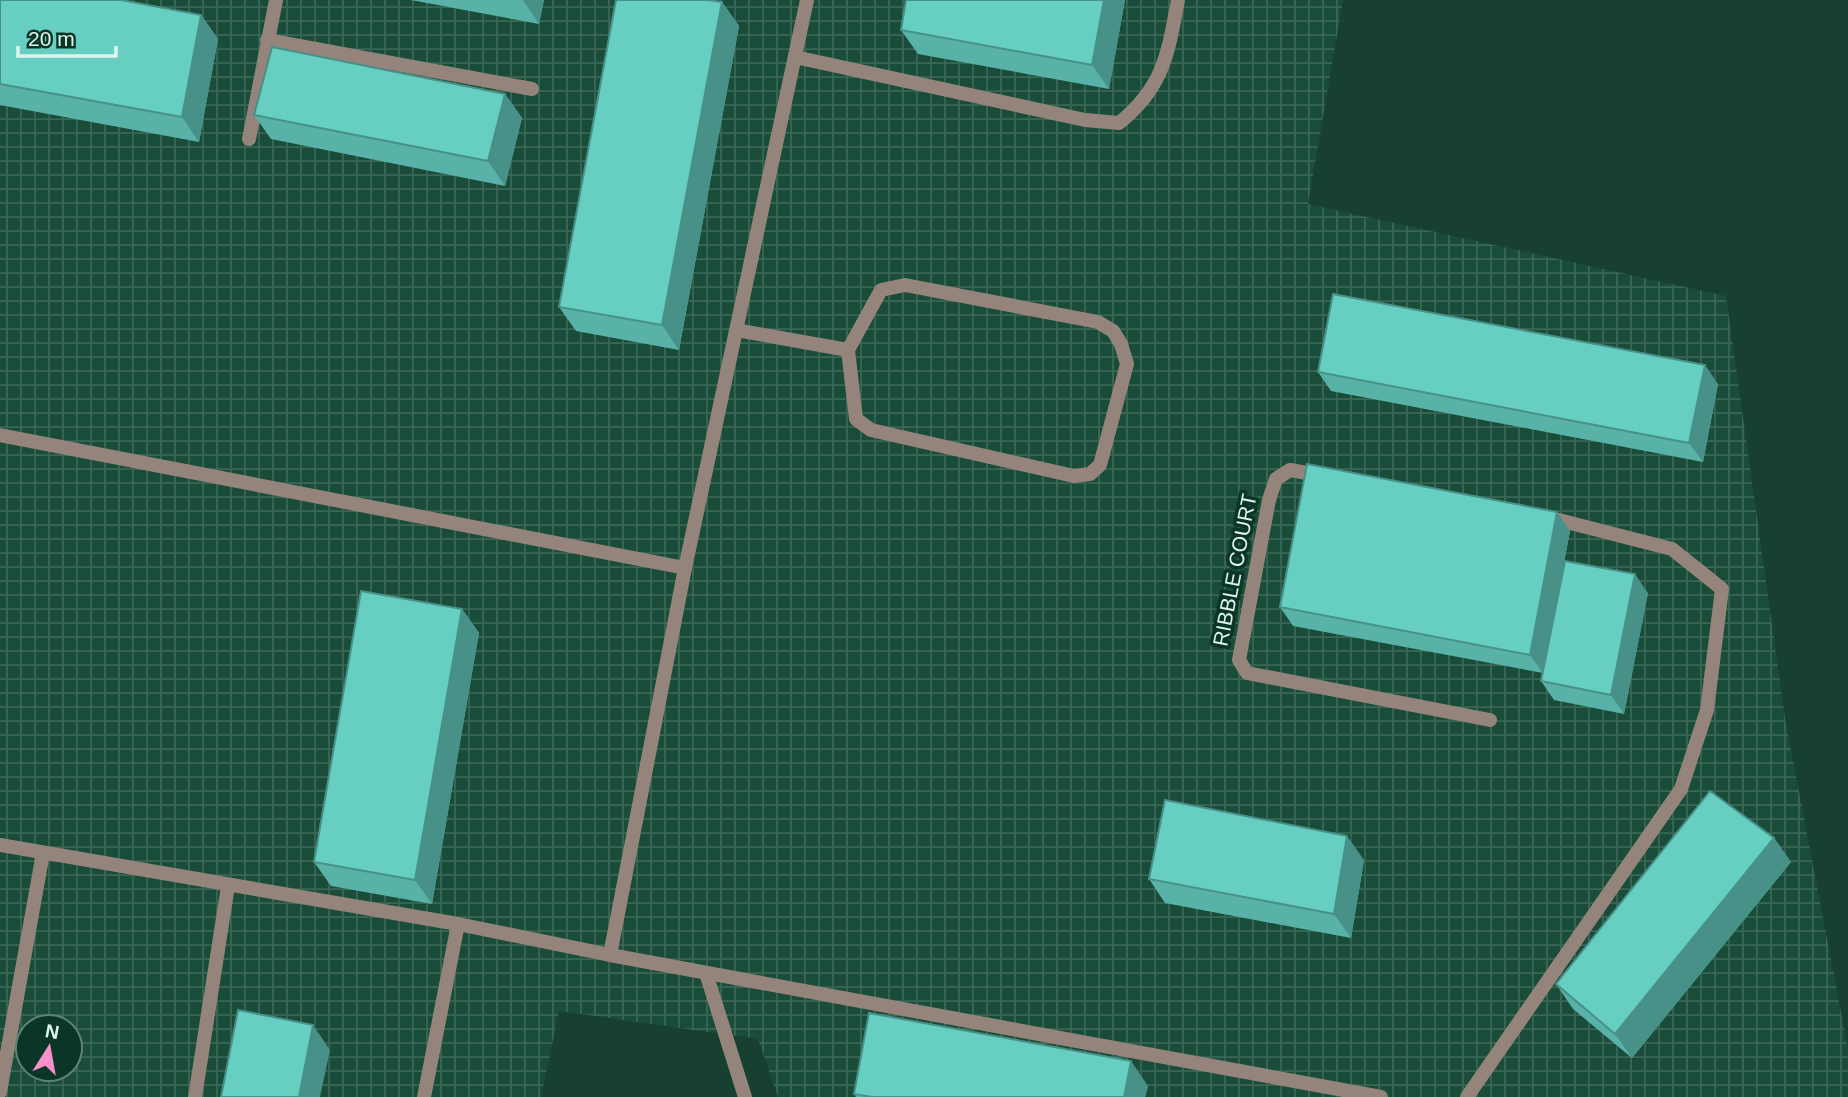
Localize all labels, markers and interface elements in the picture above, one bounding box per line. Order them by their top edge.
scale bar [18,14,116,58]
text: 20 m [28,27,75,50]
street label: RIBBLE COURT [1208,492,1261,648]
north arrow [14,1013,84,1083]
text: N [43,1020,61,1043]

